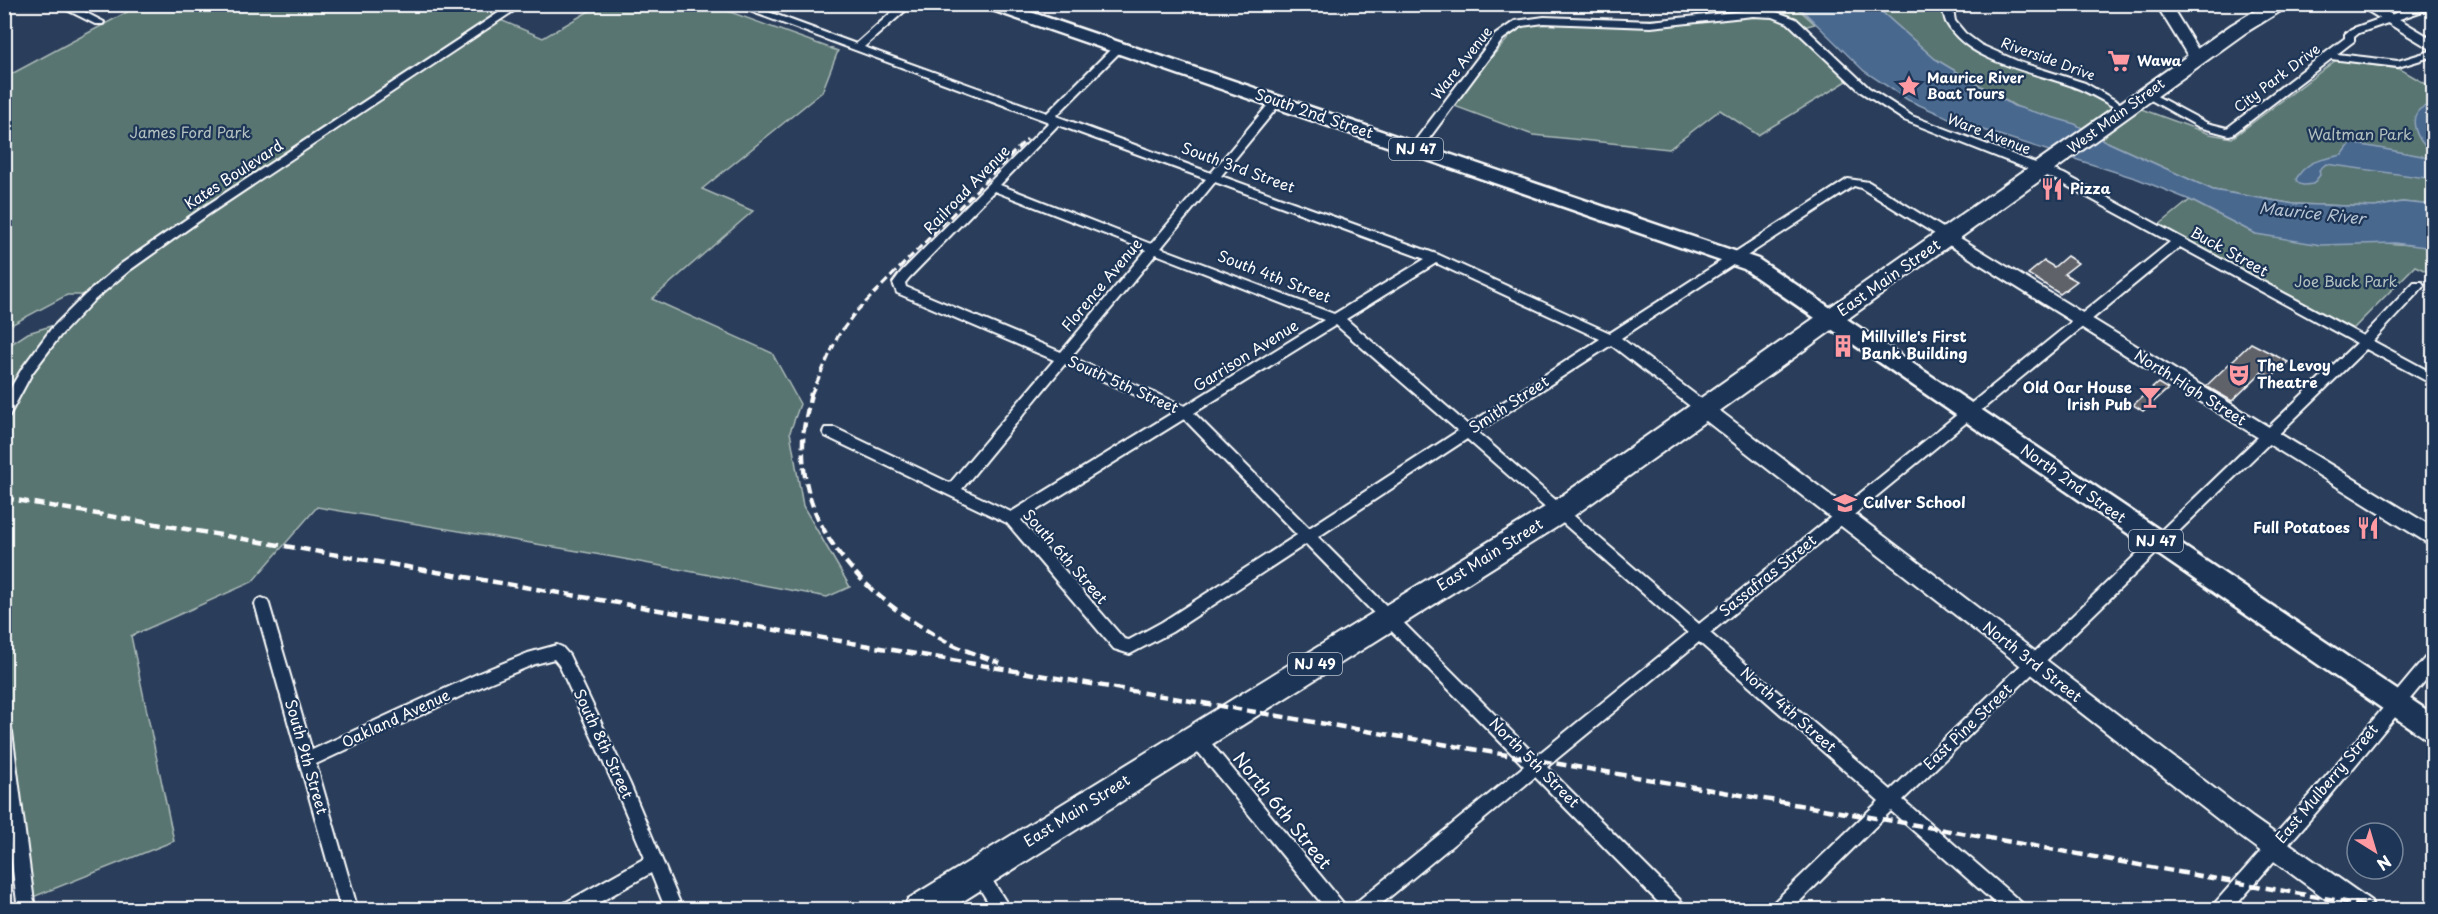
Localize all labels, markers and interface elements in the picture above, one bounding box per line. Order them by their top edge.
street label: Ware Avenue [1426,21,1497,104]
street label: Riverside Drive [1998,32,2098,85]
street label: City Park Drive [2229,38,2325,117]
supermarket icon: Wawa [2106,48,2132,74]
place label: Wawa [2137,50,2182,71]
place label: Maurice River Boat Tours [1927,67,2025,104]
place icon: Maurice River Boat Tours [1896,73,1922,99]
street label: West Main Street [2063,73,2169,158]
street label: South 2nd Street [1252,82,1377,144]
street label: Ware Avenue [1944,108,2034,159]
park label: James Ford Park [129,120,251,143]
park label: Waltman Park [2308,122,2412,145]
street label: Kates Boulevard [179,133,287,214]
street label: South 3rd Street [1178,135,1299,198]
road number: NJ 47 [1389,138,1443,160]
street label: Railroad Avenue [917,139,1015,239]
restaurant icon: Pizza [2039,176,2065,202]
place label: Pizza [2070,176,2111,199]
water label: Maurice River [2258,195,2369,230]
street label: Buck Street [2187,220,2273,281]
street label: Florence Avenue [1055,232,1147,336]
street label: East Main Street [1832,232,1945,321]
street label: South 4th Street [1215,243,1334,308]
park label: Joe Buck Park [2294,269,2398,292]
street label: Garrison Avenue [1188,313,1302,396]
place label: Millville's First Bank Building [1861,324,1967,364]
building icon: Millville's First Bank Building [1830,333,1856,359]
street label: North High Street [2130,343,2251,430]
street label: South 5th Street [1065,349,1183,418]
place label: The Levoy Theatre [2257,353,2331,393]
theatre icon: The Levoy Theatre [2226,362,2252,388]
street label: Smith Street [1464,369,1553,438]
place label: Old Oar House Irish Pub [2023,375,2132,415]
bar icon: Old Oar House Irish Pub [2137,384,2163,410]
street label: North 2nd Street [2016,438,2131,528]
school or university icon: Culver School [1832,490,1858,516]
place label: Culver School [1863,490,1966,513]
street label: South 6th Street [1018,503,1114,609]
street label: East Main Street [1432,512,1547,596]
place label: Full Potatoes [2253,515,2350,538]
restaurant icon: Full Potatoes [2355,515,2381,541]
street label: Sassafras Street [1713,528,1821,621]
road number: NJ 47 [2129,530,2183,552]
street label: North 3rd Street [1979,615,2087,707]
road number: NJ 49 [1288,653,1342,675]
street label: North 4th Street [1736,661,1842,757]
street label: East Pine Street [1917,677,2017,774]
street label: Oakland Avenue [337,682,453,753]
street label: South 8th Street [569,685,640,802]
street label: South 9th Street [280,696,335,817]
street label: North 5th Street [1485,712,1585,812]
street label: East Mulberry Street [2269,718,2383,848]
street label: North 6th Street [1227,746,1339,875]
street label: East Main Street [1019,768,1134,852]
north arrow [2345,821,2405,881]
text: N [2372,850,2397,877]

